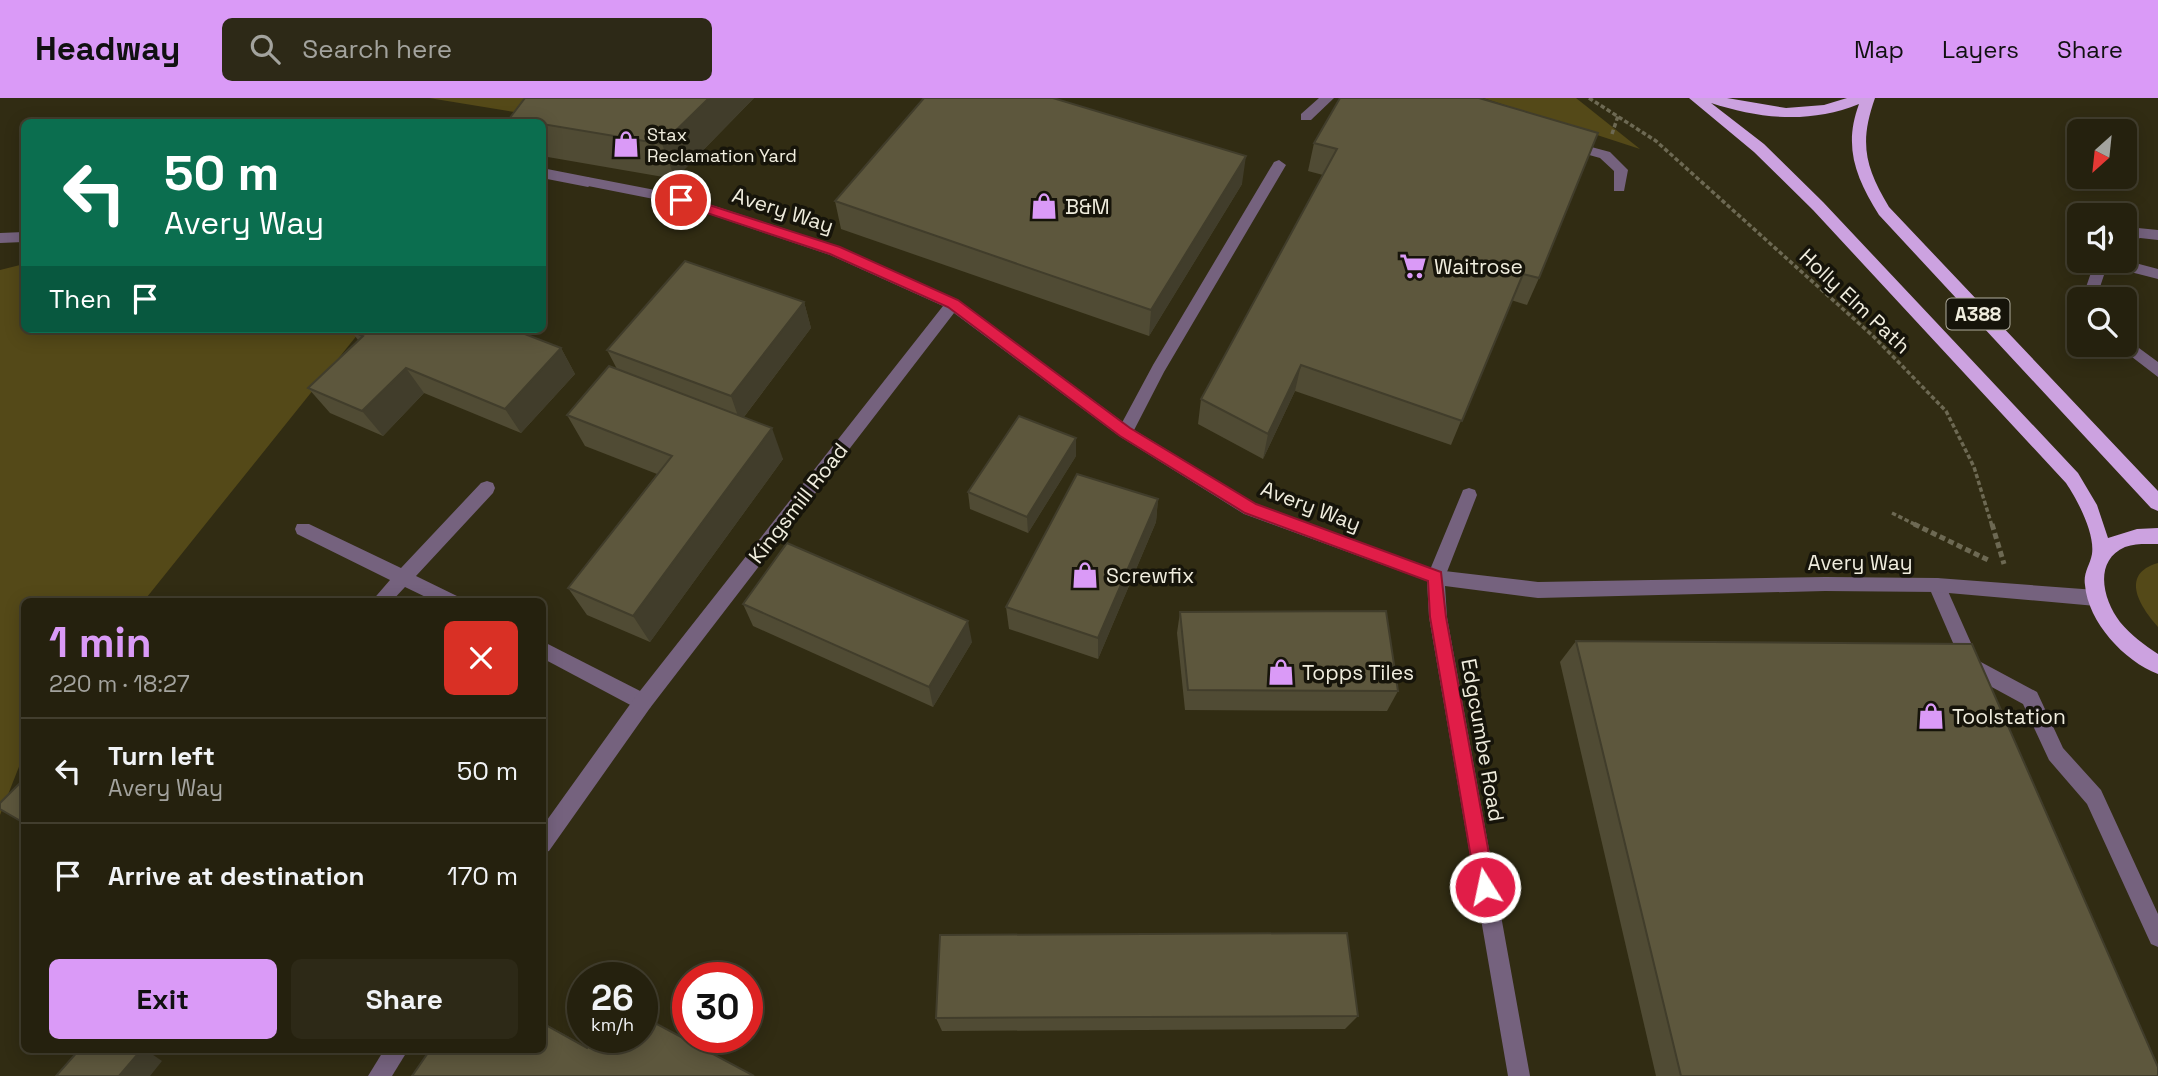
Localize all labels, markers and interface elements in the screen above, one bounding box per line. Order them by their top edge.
search box [222,18,712,81]
text: Headway [35,28,180,70]
icon: search [246,30,284,68]
text: Search here [302,32,452,66]
text: Map [1854,34,1904,65]
text: Layers [1942,34,2019,65]
text: Share [2057,34,2123,65]
north arrow [2067,119,2137,189]
map controls [2067,119,2137,357]
place label: Stax Reclamation Yard [647,123,797,167]
shop icon: Stax Reclamation Yard [611,129,641,159]
text: 50 m [164,142,279,204]
icon: left [49,147,140,238]
pin [651,170,711,230]
icon: arrive [662,181,700,219]
street label: Avery Way [729,181,837,239]
shop icon: B&M [1029,191,1059,221]
place label: B&M [1065,193,1110,220]
text: Avery Way [164,203,324,243]
button: sound [2067,203,2137,273]
street label: Holly Elm Path [1794,243,1916,359]
supermarket icon: Waitrose [1398,251,1428,281]
place label: Waitrose [1434,253,1523,280]
icon: arrive [126,280,164,318]
text: Then [49,282,112,316]
button: search [2067,287,2137,357]
road number: A388 [1946,298,2010,330]
street label: Kingsmill Road [742,437,854,569]
street label: Avery Way [1257,475,1365,537]
street label: Avery Way [1807,549,1913,576]
shop icon: Screwfix [1070,560,1100,590]
place label: Screwfix [1106,562,1194,589]
text: 1 min [49,616,152,669]
button: close [444,621,518,695]
street label: Edgcumbe Road [1455,656,1511,824]
shop icon: Topps Tiles [1266,657,1296,687]
place label: Topps Tiles [1302,659,1414,686]
text: 220 m · 18:27 [49,669,190,699]
shop icon: Toolstation [1916,701,1946,731]
place label: Toolstation [1952,703,2066,730]
text: Turn left [108,739,215,773]
icon: left [49,752,87,790]
text: 50 m [457,754,518,788]
text: Avery Way [108,773,223,803]
position arrow [1448,850,1522,924]
icon: arrive [49,857,87,895]
text: Arrive at destination [108,859,365,893]
text: 170 m [447,859,518,893]
button: Exit [49,959,277,1039]
button: Share [291,959,518,1039]
speed limit sign: 30 [672,962,763,1053]
text: 26 [591,976,634,1020]
text: km/h [591,1013,634,1036]

